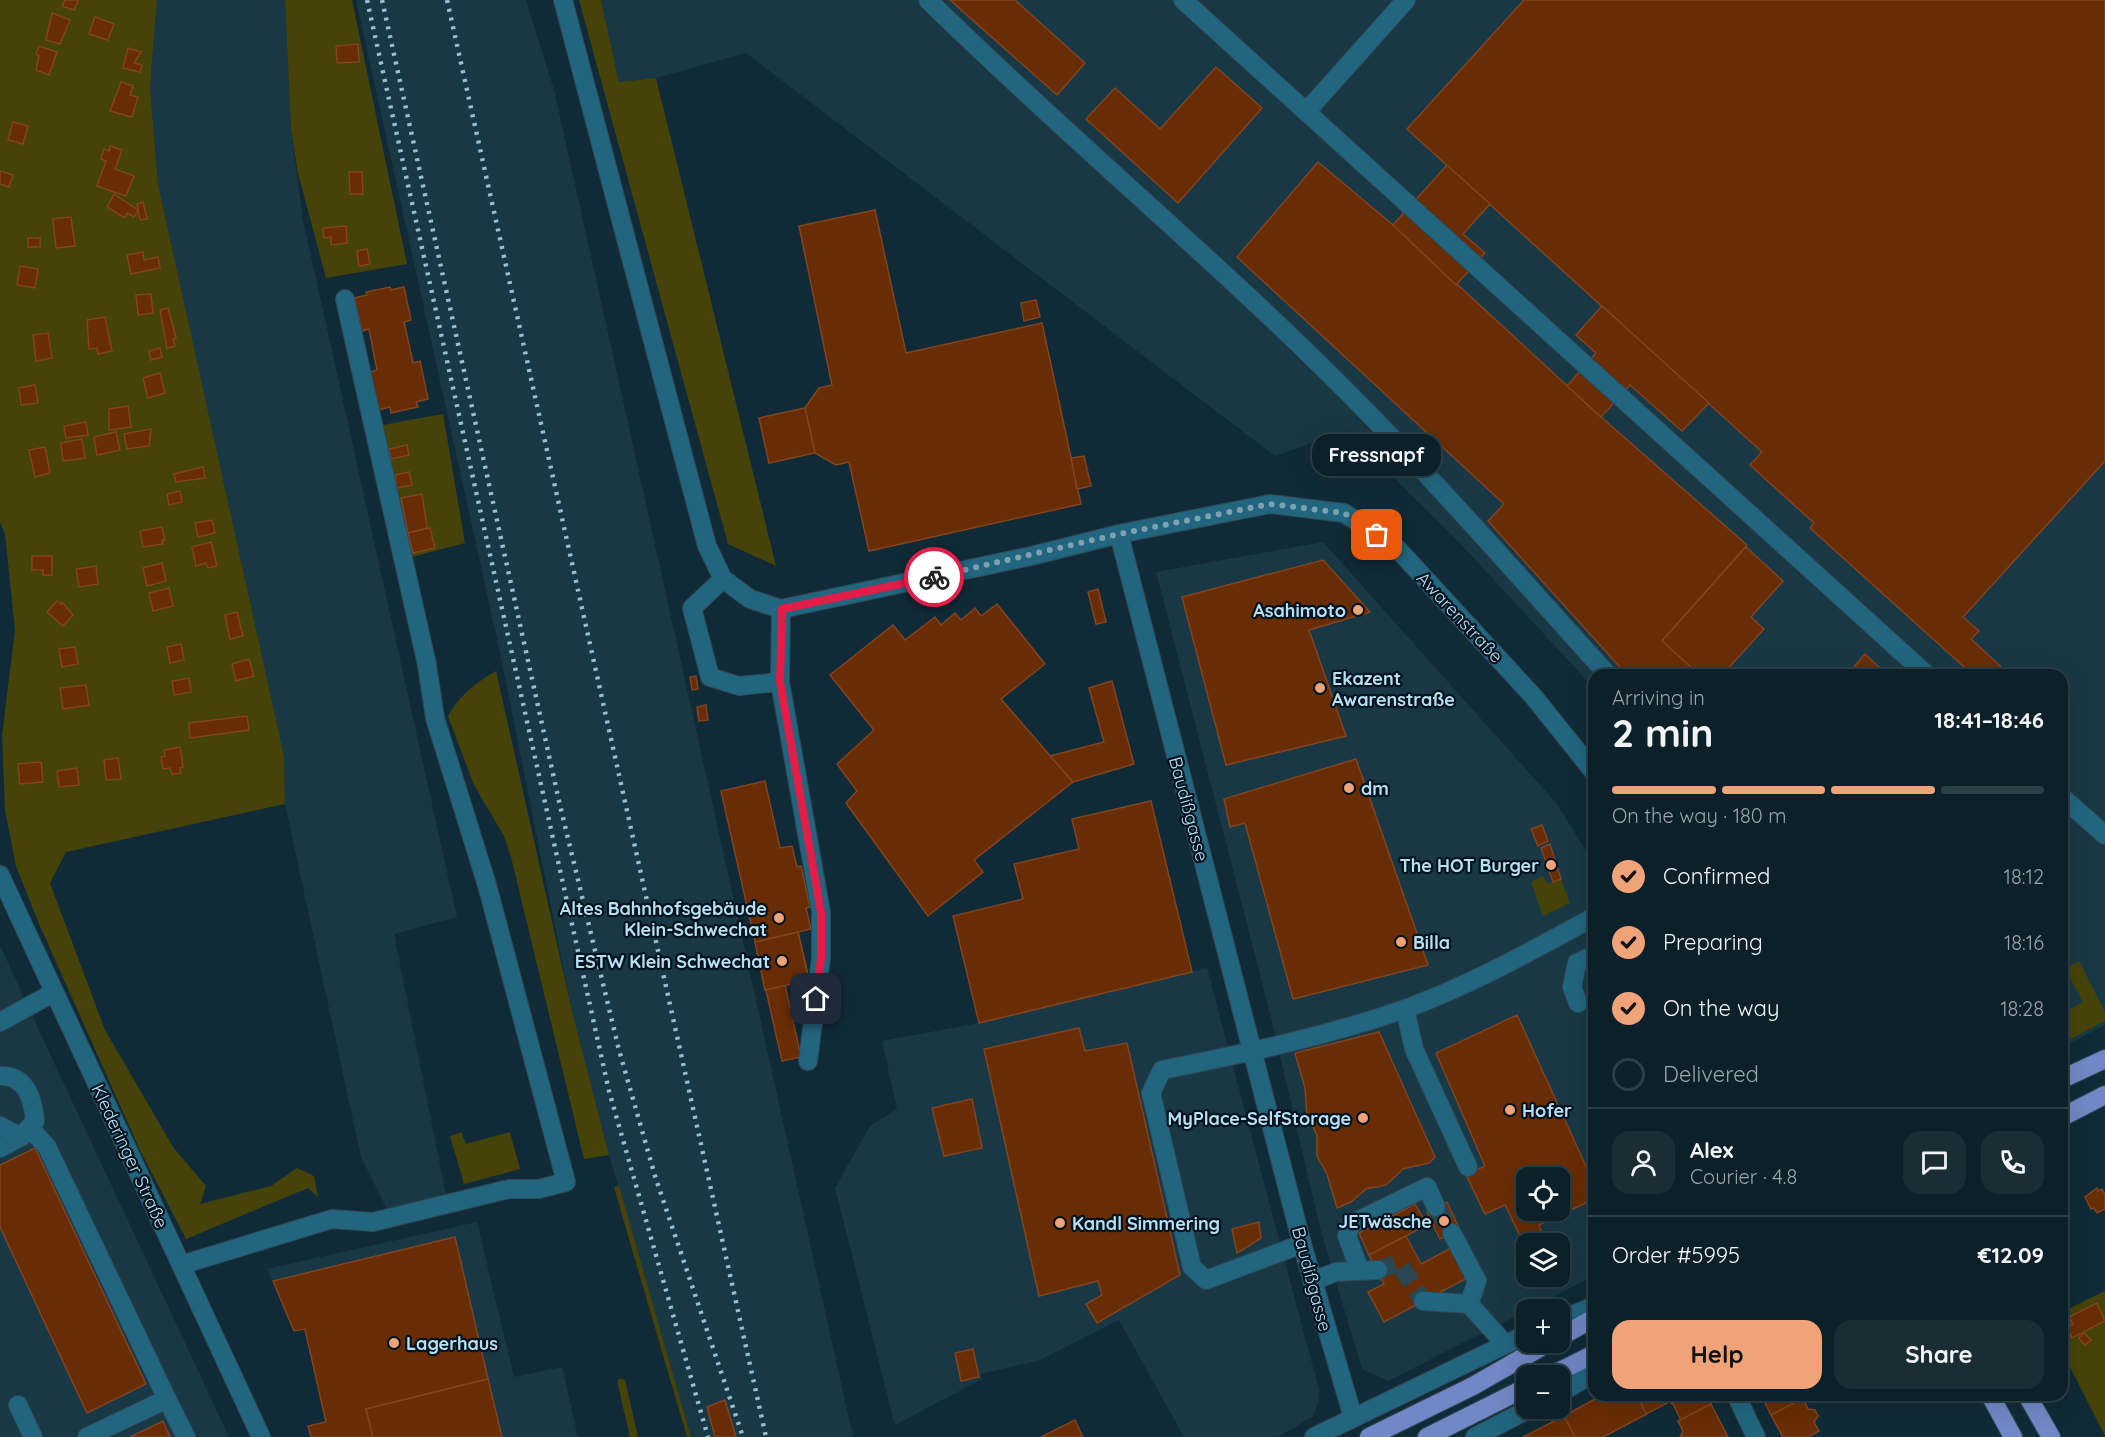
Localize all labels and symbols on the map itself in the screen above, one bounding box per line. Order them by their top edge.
callout: Fressnapf [1312,433,1442,475]
pin [1351,509,1402,560]
courier [904,547,964,607]
street label: Awarenstraße [1412,567,1508,667]
place label: Asahimoto [1253,599,1346,622]
marker: Asahimoto [1351,603,1365,617]
place label: Ekazent Awarenstraße [1332,667,1455,711]
marker: Ekazent Awarenstraße [1313,681,1327,695]
street label: Baudißgasse [1164,754,1214,864]
place label: dm [1361,777,1389,800]
marker: dm [1342,781,1356,795]
place label: The HOT Burger [1400,854,1539,877]
marker: The HOT Burger [1544,858,1558,872]
place label: Altes Bahnhofsgebäude Klein-Schwechat [560,897,767,941]
marker: Altes Bahnhofsgebäude Klein-Schwechat [772,911,786,925]
place label: Billa [1413,931,1450,954]
marker: Billa [1394,935,1408,949]
place label: ESTW Klein Schwechat [575,950,770,973]
marker: ESTW Klein Schwechat [775,954,789,968]
pin [790,973,841,1024]
street label: Klederinger Straße [87,1080,173,1232]
place label: Hofer [1522,1099,1572,1122]
marker: Hofer [1503,1103,1517,1117]
place label: MyPlace-SelfStorage [1168,1107,1351,1130]
marker: MyPlace-SelfStorage [1356,1111,1370,1125]
place label: JETwäsche [1338,1210,1432,1233]
place label: Kandl Simmering [1072,1212,1220,1235]
marker: JETwäsche [1437,1214,1451,1228]
marker: Kandl Simmering [1053,1216,1067,1230]
street label: Baudißgasse [1287,1224,1337,1334]
place label: Lagerhaus [406,1332,498,1355]
marker: Lagerhaus [387,1336,401,1350]

